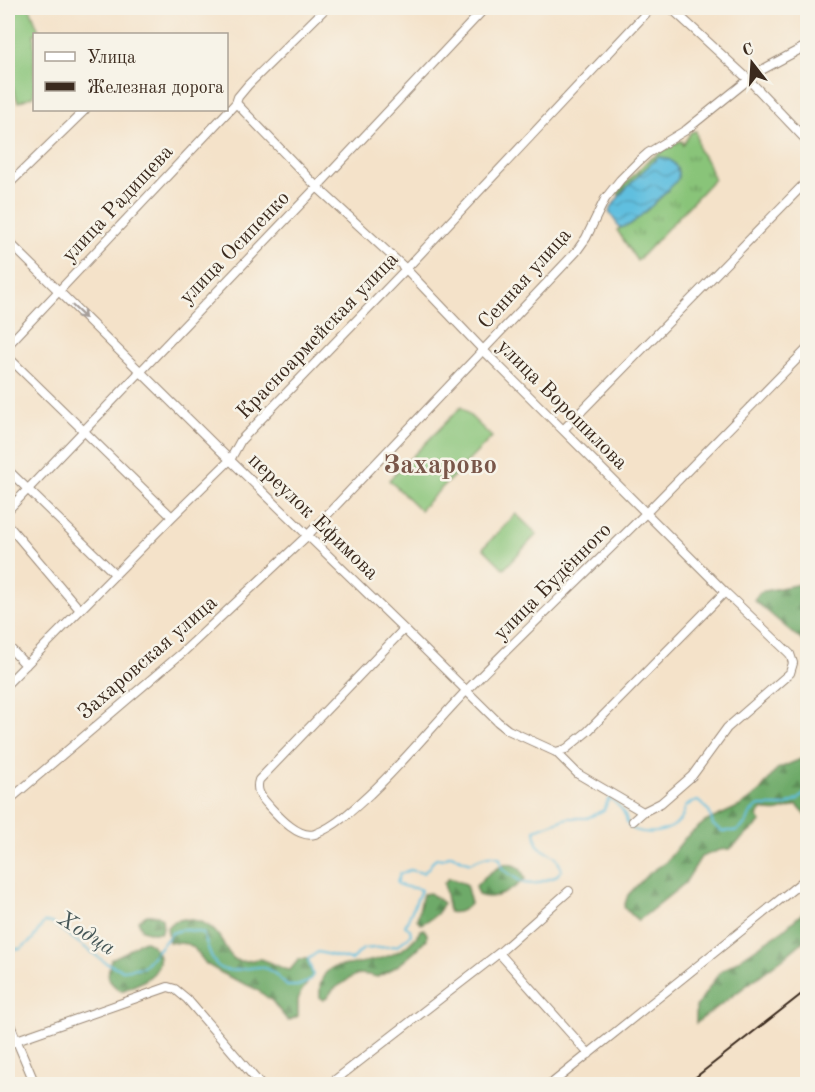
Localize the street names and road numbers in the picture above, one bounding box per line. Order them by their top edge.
street label: улица Радищева [59,141,178,267]
street label: улица Осипенко [176,187,294,309]
street label: Сенная улица [475,225,576,333]
street label: Красноармейская улица [233,249,403,423]
street label: улица Ворошилова [493,336,631,474]
street label: переулок Ефимова [244,450,382,584]
street label: улица Будённого [490,519,616,645]
street label: Захаровская улица [74,592,222,724]

